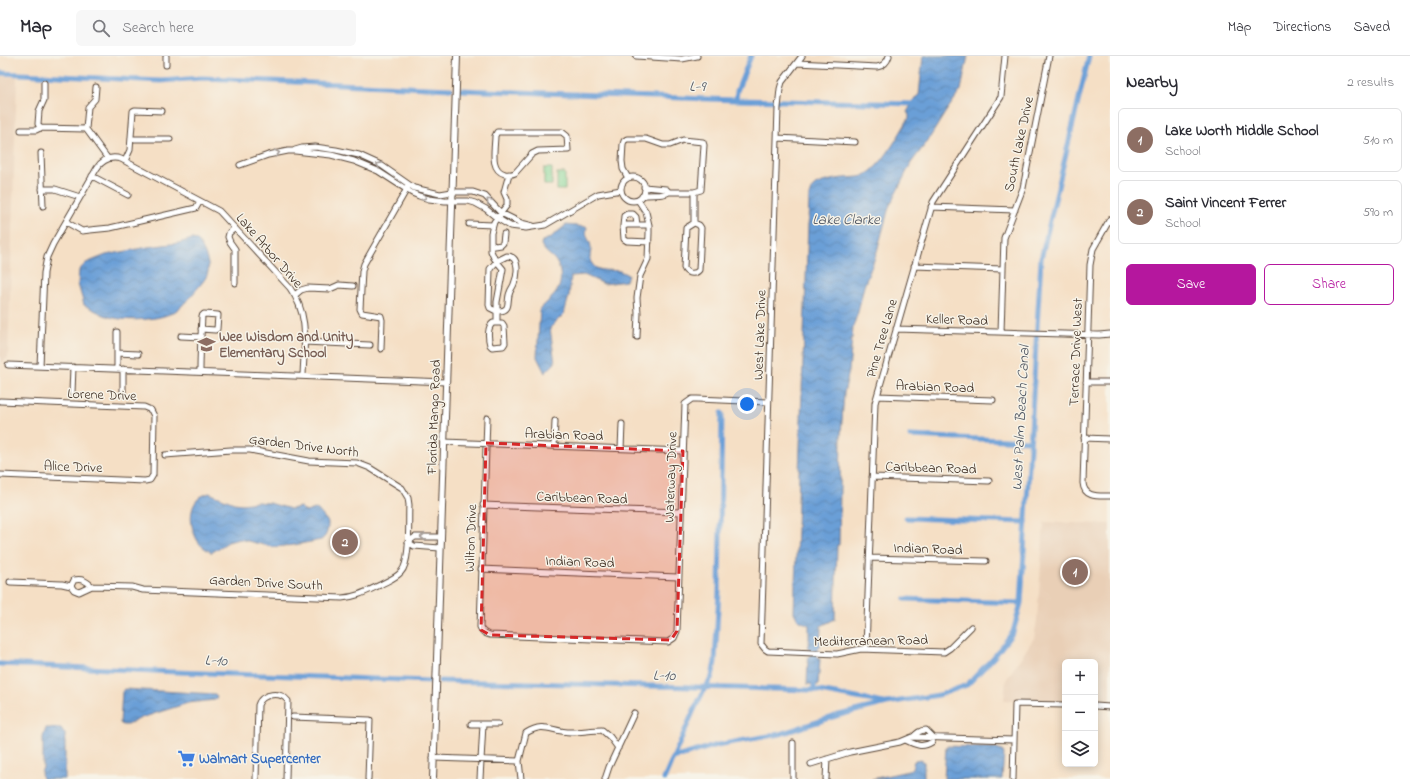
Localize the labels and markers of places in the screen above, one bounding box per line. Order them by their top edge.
place label: Wee Wisdom and Unity Elementary School [219,327,353,366]
school or university icon: Wee Wisdom and Unity Elementary School [196,334,216,354]
pin: 2 [332,527,358,557]
pin: 1 [1062,557,1088,587]
supermarket icon: Walmart Supercenter [176,748,196,768]
place label: Walmart Supercenter [199,749,321,770]

